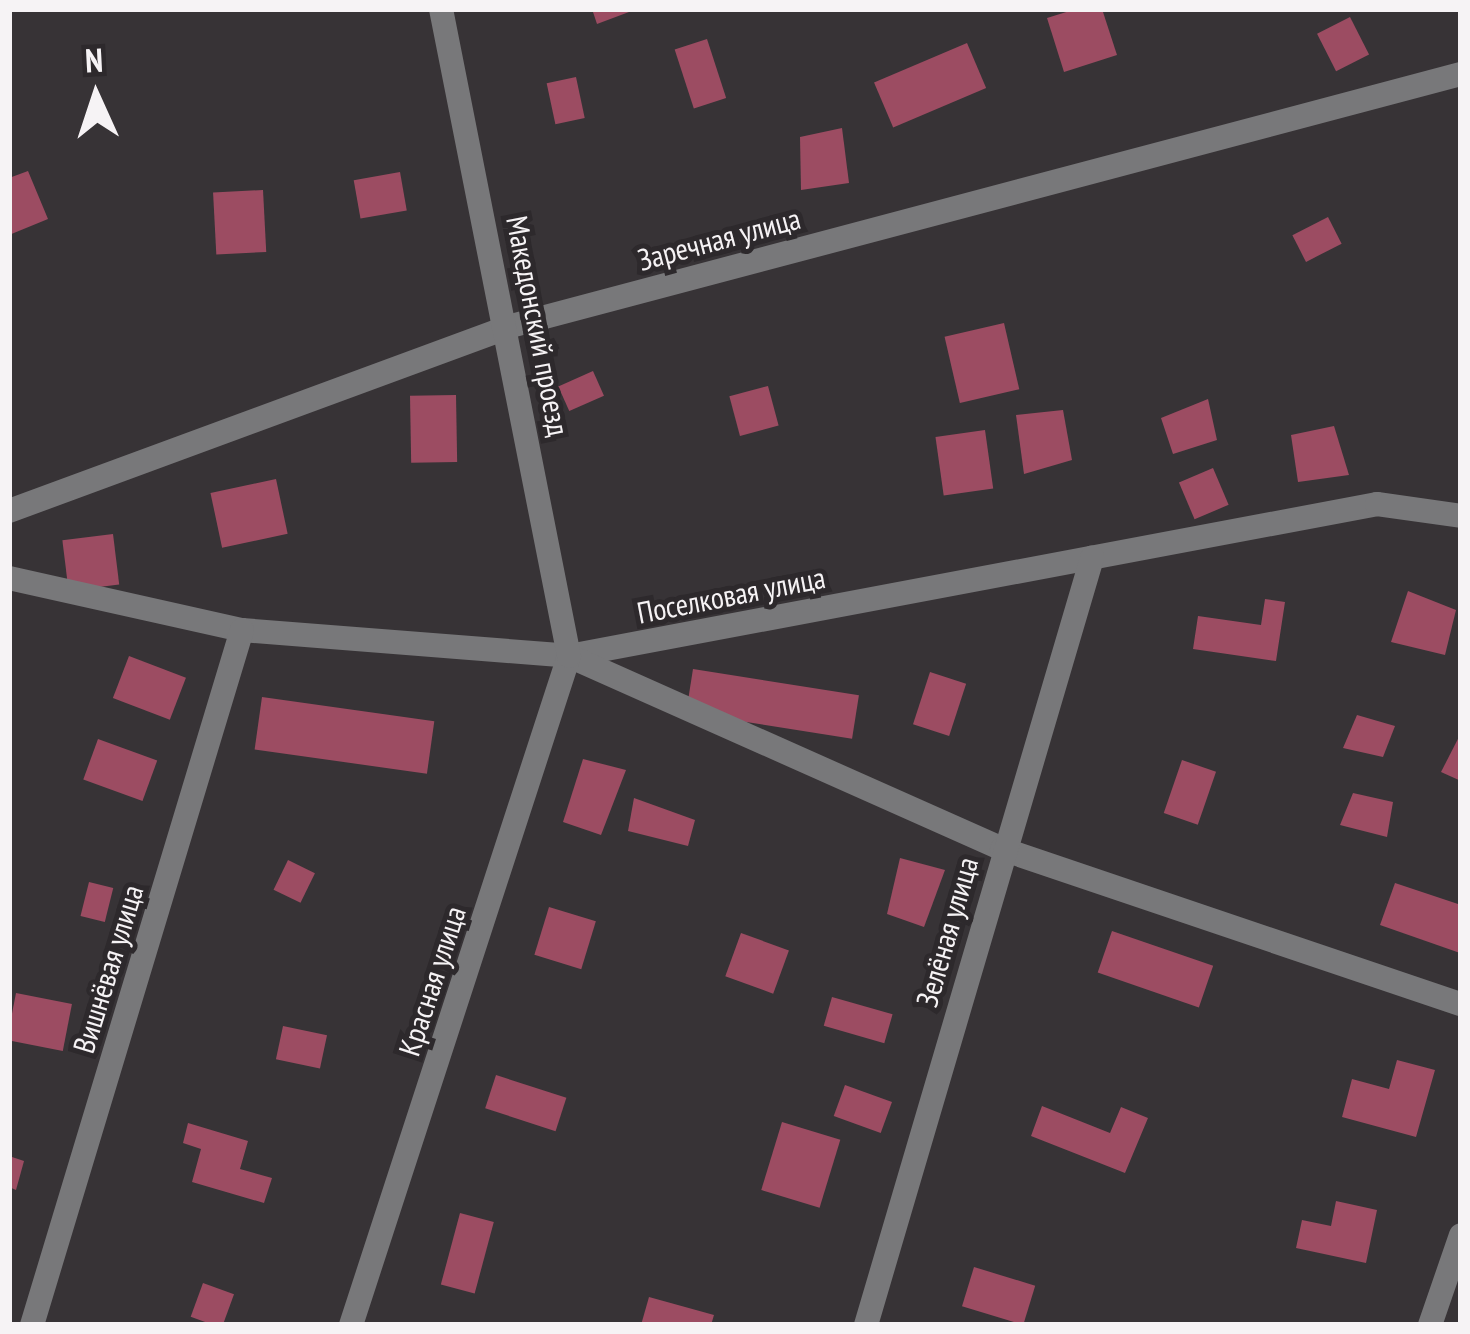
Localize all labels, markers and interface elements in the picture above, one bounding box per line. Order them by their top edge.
north arrow [36,36,156,156]
text: N [84,38,104,81]
street label: Заречная улица [634,200,804,278]
street label: Македонский проезд [499,213,577,439]
street label: Поселковая улица [634,559,828,631]
street label: Зелёная улица [908,853,986,1011]
street label: Вишнёвая улица [65,880,151,1058]
street label: Красная улица [391,902,473,1060]

